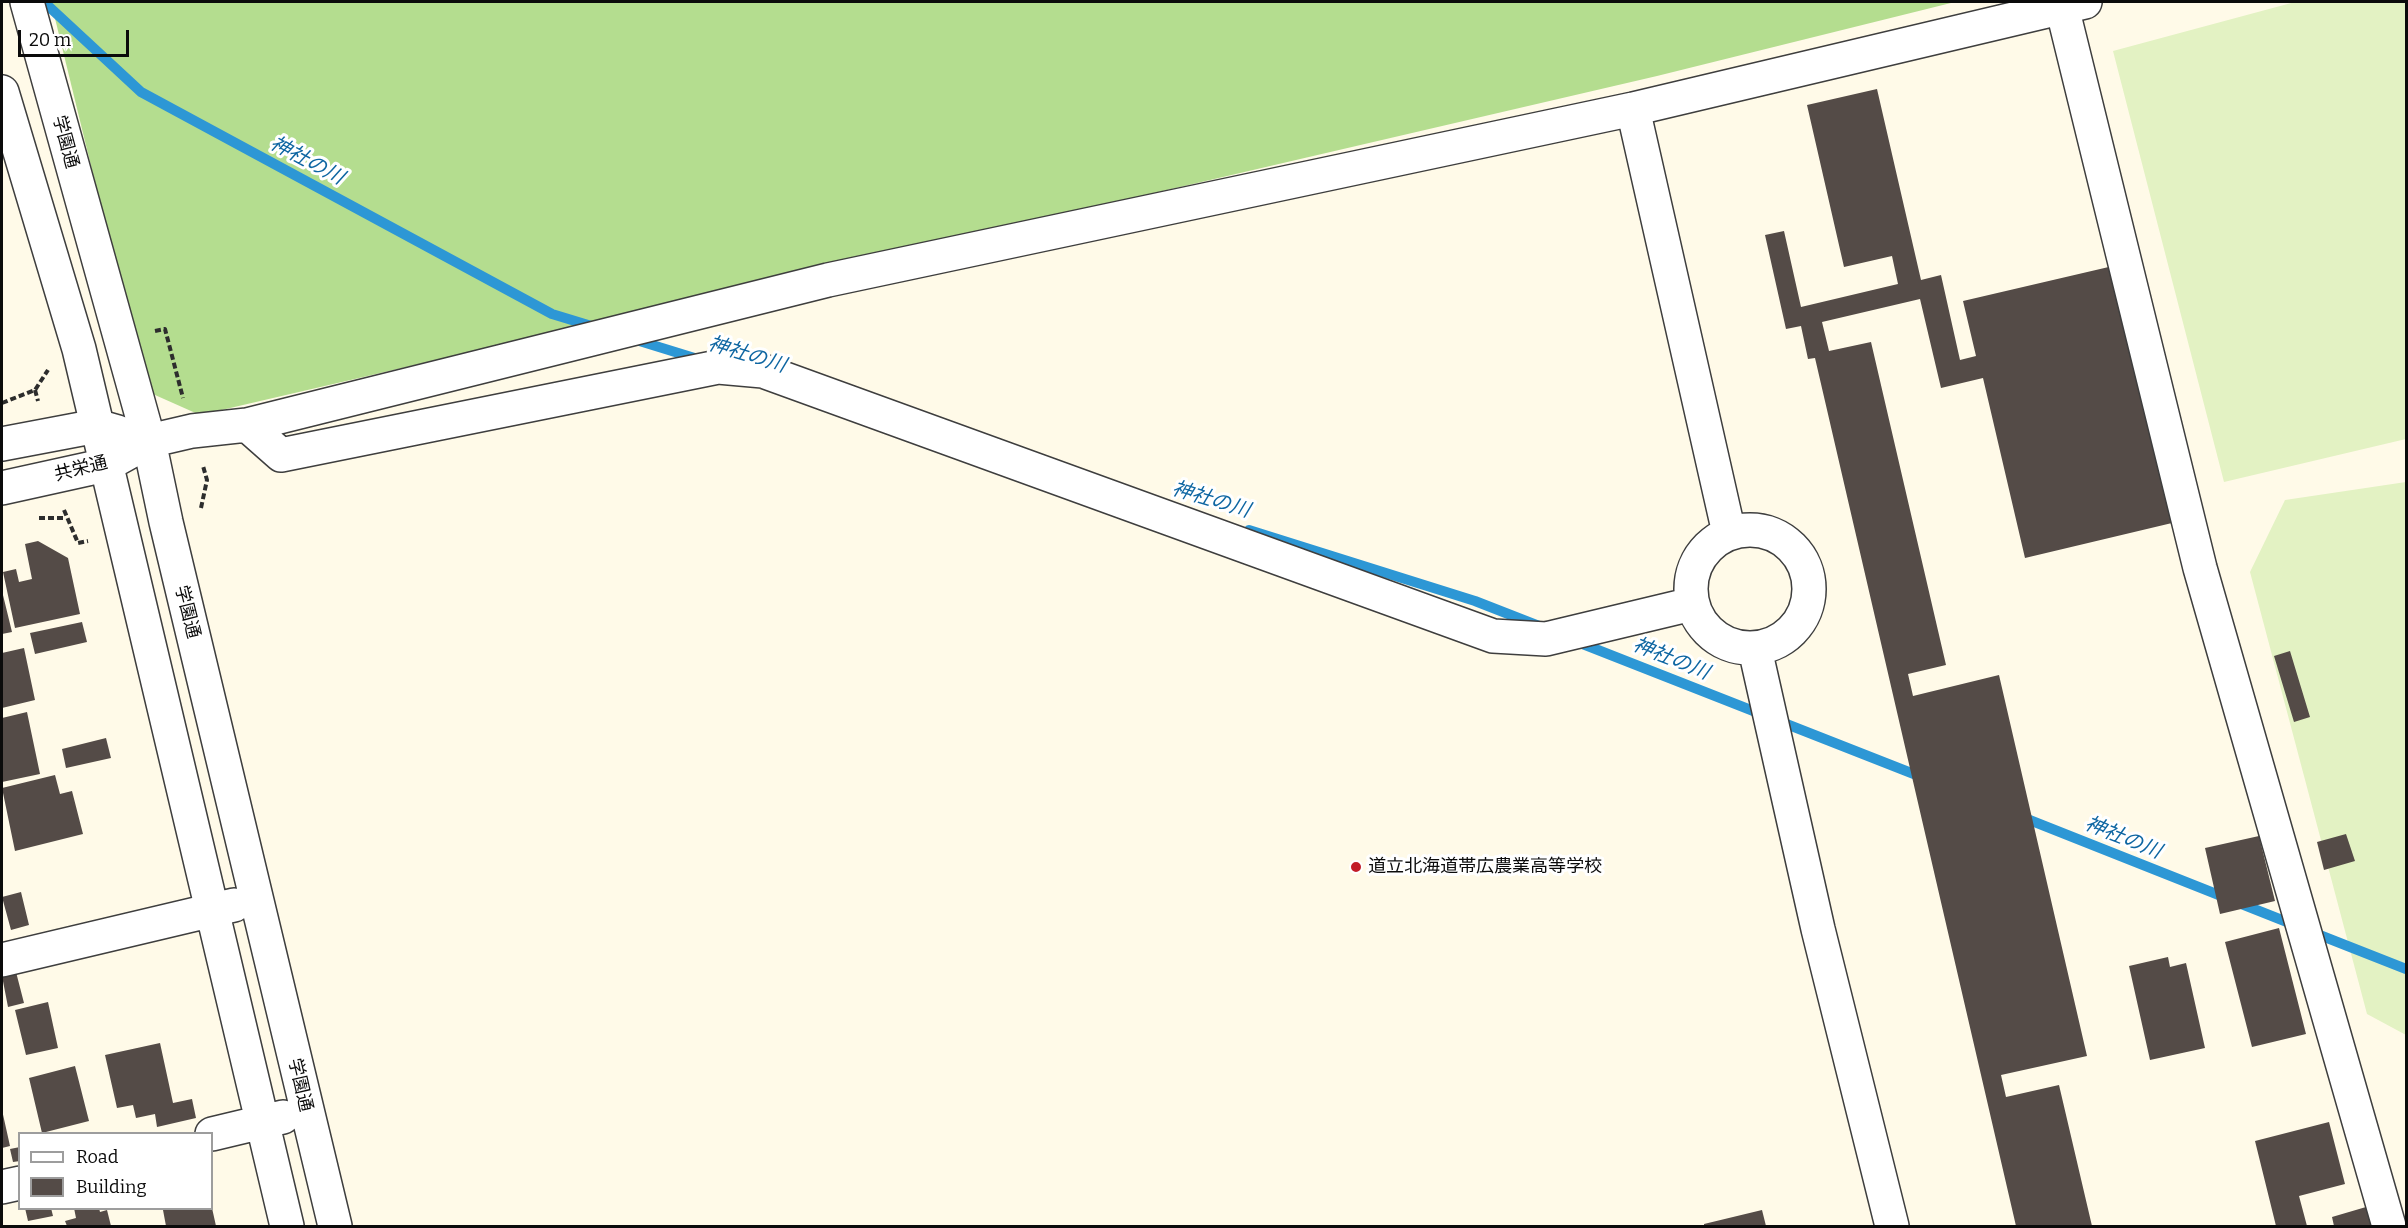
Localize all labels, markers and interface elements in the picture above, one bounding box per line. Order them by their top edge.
scale bar [21,18,132,56]
text: 20 m [29,29,71,51]
street label: 学園通 [48,113,82,171]
water label: 神社の川 [266,132,348,190]
water label: 神社の川 [705,332,789,378]
street label: 共栄通 [52,452,110,486]
water label: 神社の川 [1169,477,1253,523]
street label: 学園通 [170,583,204,641]
water label: 神社の川 [1629,633,1713,685]
water label: 神社の川 [2081,812,2165,864]
place label: 道立北海道帯広農業高等学校 [1368,856,1602,878]
marker: 道立北海道帯広農業高等学校 [1349,860,1363,874]
street label: 学園通 [283,1056,317,1114]
legend [18,1132,213,1210]
text: Road [76,1146,118,1168]
text: Building [76,1176,147,1198]

